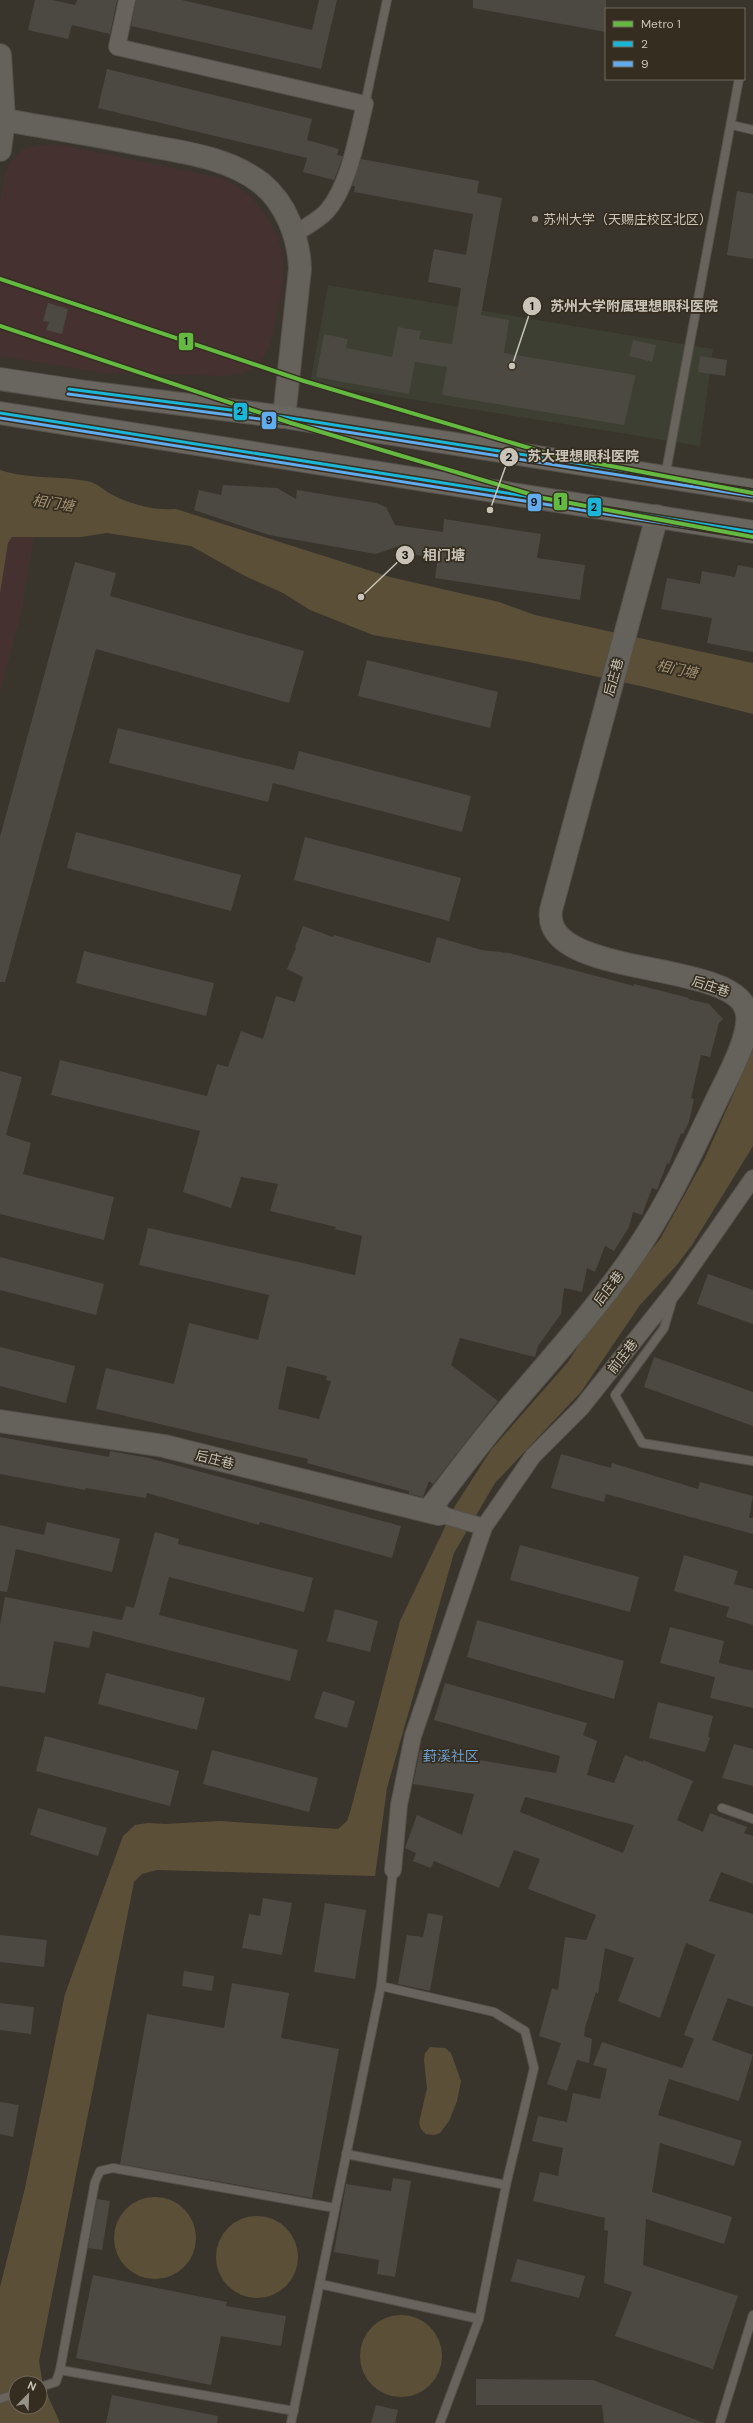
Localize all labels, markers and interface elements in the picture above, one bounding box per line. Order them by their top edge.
legend [605,8,745,80]
text: Metro 1 [641,16,681,32]
text: 2 [641,36,648,52]
text: 9 [641,56,649,72]
place label: 苏州大学（天赐庄校区北区） [543,211,712,228]
marker: 苏州大学（天赐庄校区北区） [530,214,540,224]
callout: 苏州大学附属理想眼科医院 [522,293,726,319]
text: 苏州大学附属理想眼科医院 [550,297,718,315]
text: 1 [530,298,534,314]
line badge: 1 [178,332,194,351]
text: 1 [184,334,188,348]
line badge: 2 [233,402,248,421]
text: 2 [237,404,243,418]
line badge: 9 [261,411,277,430]
text: 9 [266,413,273,427]
callout: 苏大理想眼科医院 [499,444,647,470]
text: 苏大理想眼科医院 [527,447,639,465]
text: 2 [506,449,513,465]
water label: 相门塘 [31,491,77,515]
line badge: 1 [553,492,568,511]
line badge: 9 [527,493,542,512]
text: 1 [558,494,562,508]
text: 9 [531,495,538,509]
line badge: 2 [587,497,602,517]
text: 2 [591,500,597,514]
callout: 相门塘 [395,542,473,568]
text: 相门塘 [423,546,465,564]
text: 3 [401,547,409,563]
street label: 后庄巷 [600,656,627,698]
water label: 相门塘 [655,656,701,683]
street label: 后庄巷 [690,972,732,1001]
street label: 后庄巷 [590,1268,627,1309]
street label: 前庄巷 [604,1336,641,1377]
street label: 后庄巷 [194,1447,236,1472]
district label: 葑溪社区 [423,1747,479,1765]
north arrow [8,2375,48,2415]
text: N [25,2378,38,2394]

